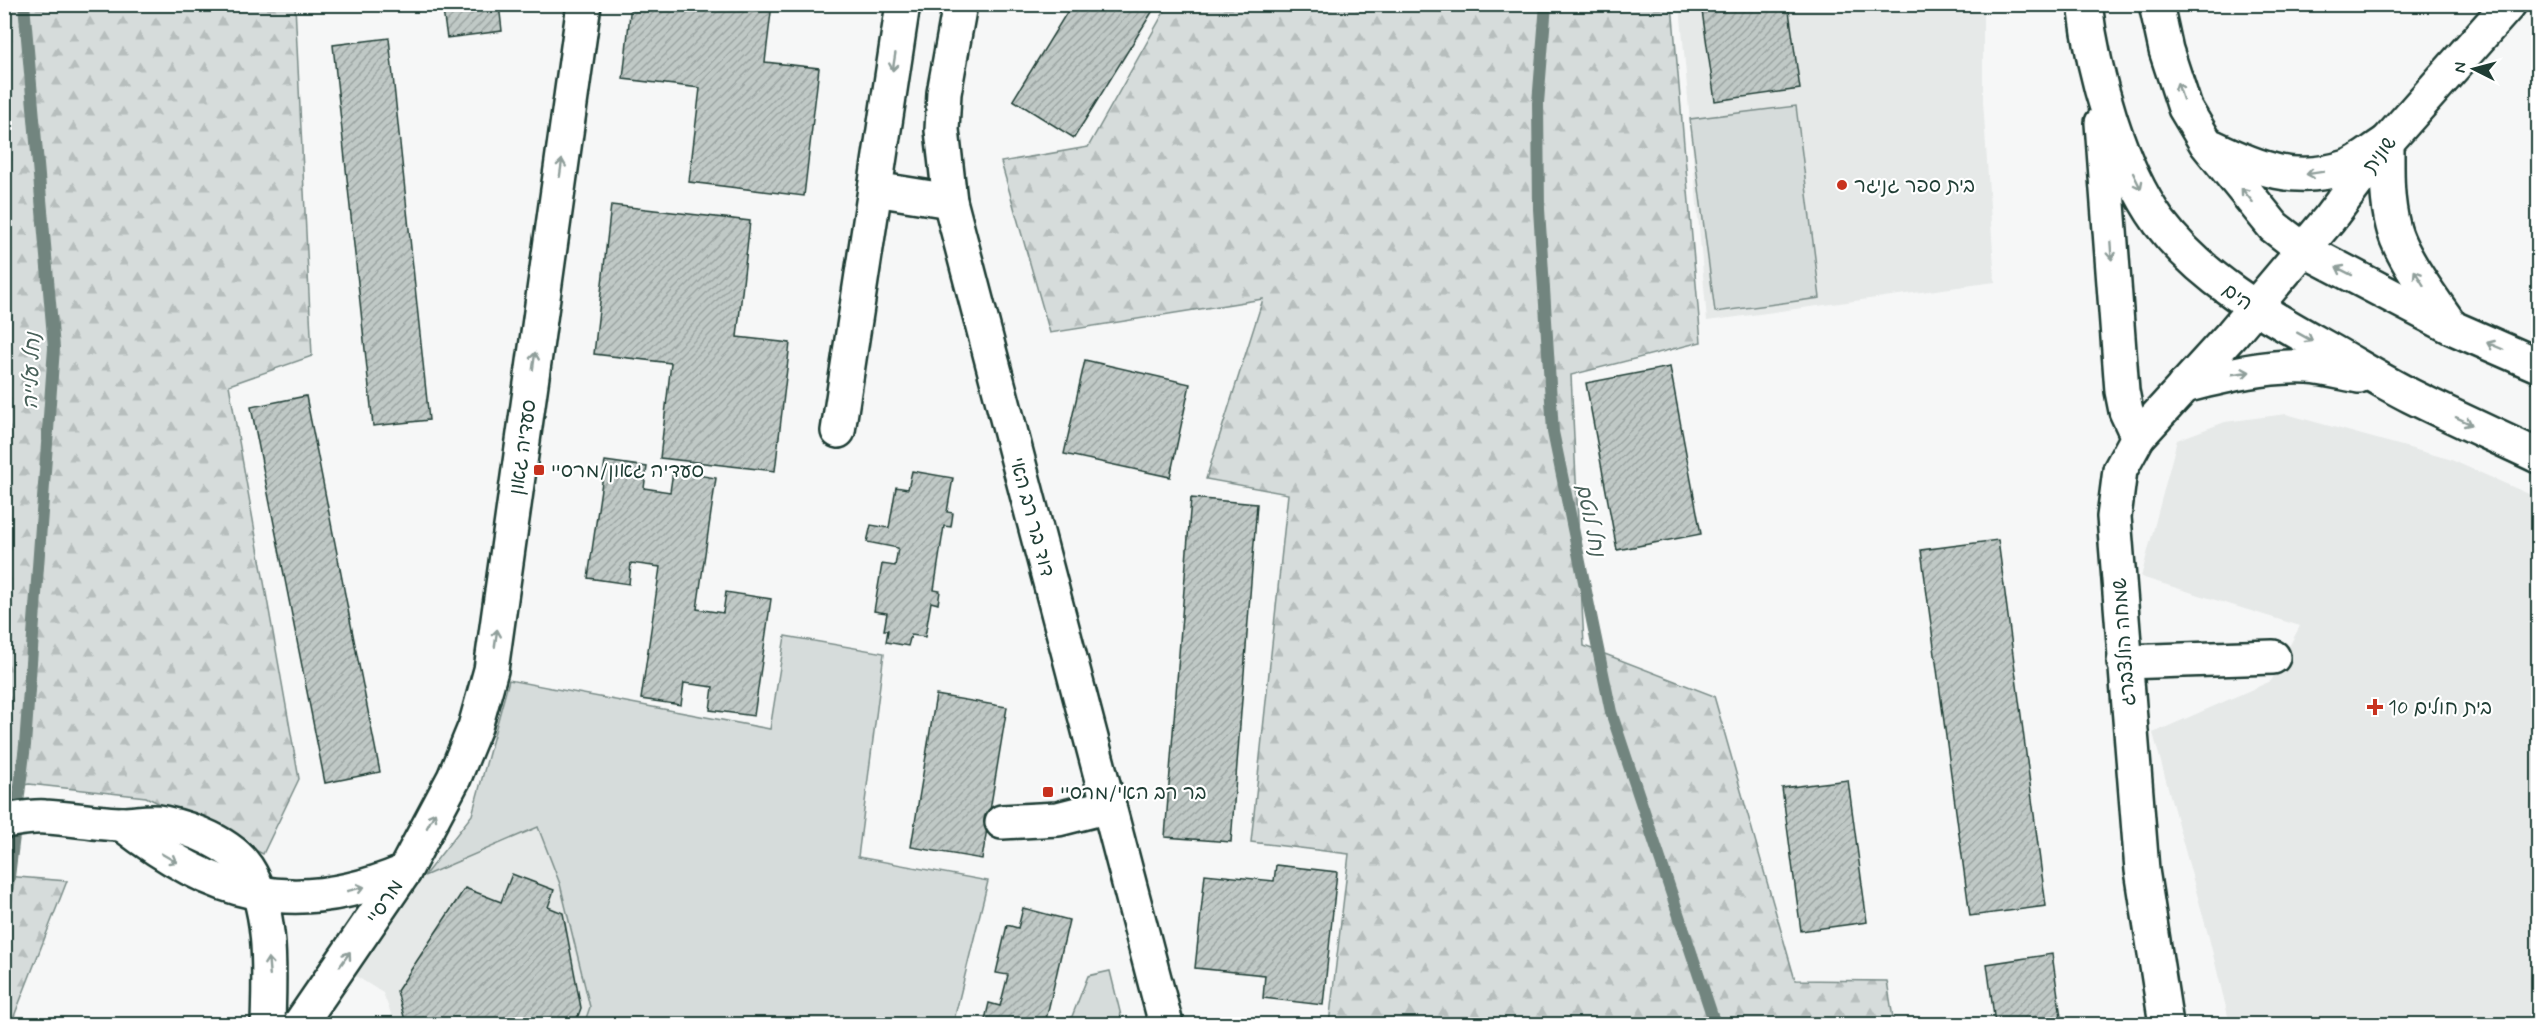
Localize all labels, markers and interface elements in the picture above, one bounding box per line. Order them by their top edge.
north arrow [2444,39,2504,99]
one-way arrow [889,52,900,72]
text: N [2450,61,2472,74]
one-way arrow [2173,82,2184,101]
street label: שונית [2357,130,2403,179]
one-way arrow [556,159,567,179]
one-way arrow [2305,167,2325,178]
one-way arrow [2131,171,2143,189]
place label: בית ספר גניגר [1854,173,1975,200]
marker: בית ספר גניגר [1835,178,1849,192]
one-way arrow [2241,187,2254,203]
one-way arrow [2106,241,2117,261]
one-way arrow [2335,265,2353,276]
one-way arrow [2413,270,2425,287]
street label: הים [2216,277,2258,317]
water label: נחל עלייה [17,330,47,410]
one-way arrow [2296,331,2313,343]
one-way arrow [2486,340,2505,351]
one-way arrow [529,352,540,372]
one-way arrow [2230,367,2250,378]
street label: סעדיה גאון [503,398,544,497]
one-way arrow [2455,415,2473,427]
street label: דוד בר רב האי [1003,455,1060,580]
place label: סעדיה גאון/מרסיי [551,458,704,485]
marker: סעדיה גאון/מרסיי [532,463,546,477]
water label: נחל לוטם [1569,481,1612,561]
street label: שמחה הולצברג [2107,577,2142,707]
one-way arrow [490,628,501,648]
place label: בית חולים 10 [2388,695,2492,722]
marker: בית חולים 10 [2366,698,2384,716]
place label: בר רב האי/מרסיי [1060,780,1206,807]
marker: בר רב האי/מרסיי [1041,785,1055,799]
one-way arrow [425,812,437,829]
one-way arrow [160,853,177,865]
street label: מרסיי [360,874,410,930]
one-way arrow [346,883,365,895]
one-way arrow [339,951,351,967]
one-way arrow [263,957,274,977]

